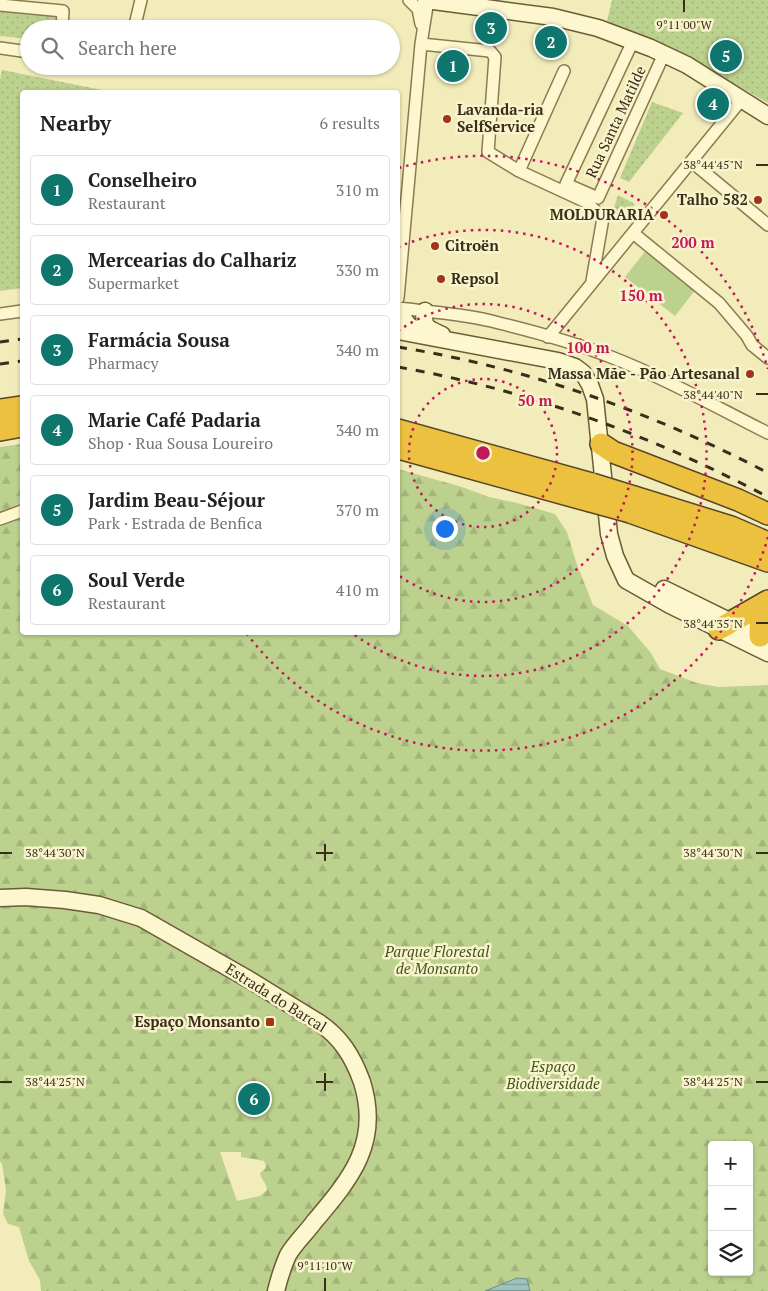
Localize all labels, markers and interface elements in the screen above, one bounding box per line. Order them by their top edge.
pin: 3 [475,9,507,47]
text: 9°11'00"W [656,17,713,32]
search box [20,20,400,75]
pin: 2 [535,23,567,61]
icon: search [38,34,66,62]
text: Search here [78,35,177,60]
pin: 5 [710,37,742,75]
pin: 1 [437,47,469,85]
street label: Rua Santa Matilde [580,62,650,181]
pin: 4 [697,85,729,123]
place label: Lavanda-ria SelfService [457,99,544,136]
text: Nearby [40,109,111,137]
text: 6 results [320,112,380,134]
marker: Lavanda-ria SelfService [441,113,453,125]
text: 38°44'45"N [683,157,743,172]
text: Conselheiro [88,167,197,192]
text: 1 [52,179,62,201]
text: 310 m [336,179,379,201]
place label: Talho 582 [677,189,748,209]
text: Restaurant [88,192,166,214]
marker: Talho 582 [752,194,764,206]
place label: MOLDURARIA [550,204,654,224]
marker: MOLDURARIA [658,209,670,221]
text: 200 m [671,232,715,252]
place label: Citroën [445,235,499,255]
marker: Citroën [429,240,441,252]
text: Mercearias do Calhariz [88,247,297,272]
text: 2 [52,259,62,281]
text: 330 m [336,259,379,281]
place label: Repsol [451,268,499,288]
text: Supermarket [88,272,179,294]
marker: Repsol [435,273,447,285]
text: 150 m [619,285,663,305]
text: Farmácia Sousa [88,327,230,352]
text: 100 m [566,337,610,357]
text: 3 [52,339,62,361]
text: 340 m [336,339,379,361]
text: Pharmacy [88,352,159,374]
place label: Massa Mãe - Pão Artesanal [548,363,740,383]
marker: Massa Mãe - Pão Artesanal [744,368,756,380]
text: 38°44'40"N [683,387,743,402]
text: 50 m [518,390,553,410]
text: Marie Café Padaria [88,407,261,432]
text: 4 [52,419,62,441]
text: 340 m [336,419,379,441]
text: Shop · Rua Sousa Loureiro [88,432,273,454]
centre of rings [474,444,492,462]
text: Jardim Beau-Séjour [88,487,265,512]
text: 5 [52,499,62,521]
text: 370 m [336,499,379,521]
text: Park · Estrada de Benfica [88,512,262,534]
your location [432,516,458,542]
text: Soul Verde [88,567,185,592]
text: 6 [52,579,62,601]
text: 410 m [336,579,379,601]
text: Restaurant [88,592,166,614]
text: 38°44'35"N [683,616,743,631]
text: 38°44'30"N [25,845,85,860]
text: 38°44'30"N [683,845,743,860]
park label: Parque Florestal de Monsanto [384,941,490,978]
street label: Estrada do Barcal [222,958,331,1036]
place label: Espaço Monsanto [134,1011,260,1031]
marker: Espaço Monsanto [264,1016,276,1028]
park label: Espaço Biodiversidade [505,1056,600,1093]
text: 38°44'25"N [25,1074,85,1089]
text: 38°44'25"N [683,1074,743,1089]
pin: 6 [238,1080,270,1118]
map controls [708,1141,753,1276]
button: + [708,1141,753,1186]
button: − [708,1186,753,1231]
button: layers [708,1231,753,1276]
text: 9°11'10"W [297,1258,354,1273]

